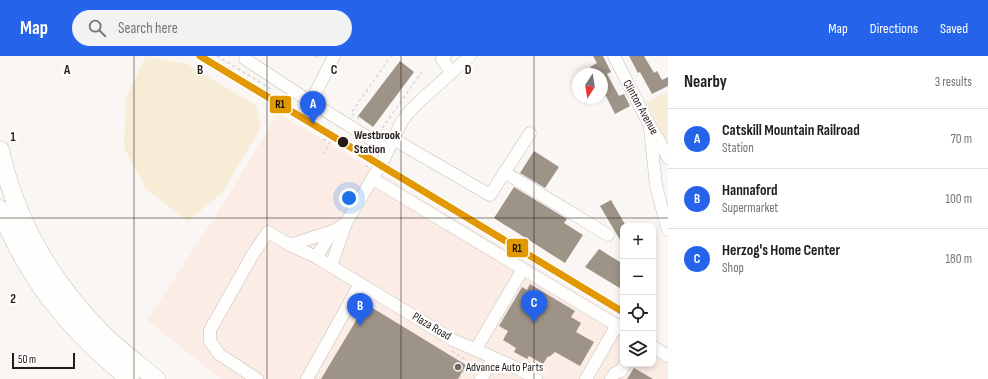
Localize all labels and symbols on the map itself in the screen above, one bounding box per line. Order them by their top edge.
text: A [63,62,71,78]
text: B [197,62,203,78]
text: C [331,62,338,78]
text: D [465,62,472,78]
north arrow [572,68,608,104]
street label: Clinton Avenue [619,77,662,138]
pin: A [300,91,326,124]
line badge: R1 [269,95,292,114]
text: R1 [275,98,286,111]
place label: Westbrook Station [354,128,400,157]
text: 1 [10,129,16,145]
marker: Westbrook Station [336,135,350,149]
your location [339,188,359,208]
line badge: R1 [506,238,529,258]
text: R1 [512,242,523,255]
pin: C [521,290,547,323]
text: 2 [10,291,16,307]
pin: B [347,293,373,326]
street label: Plaza Road [410,309,454,344]
scale bar [12,351,75,370]
place label: Advance Auto Parts [465,360,543,375]
marker: Advance Auto Parts [453,362,463,372]

